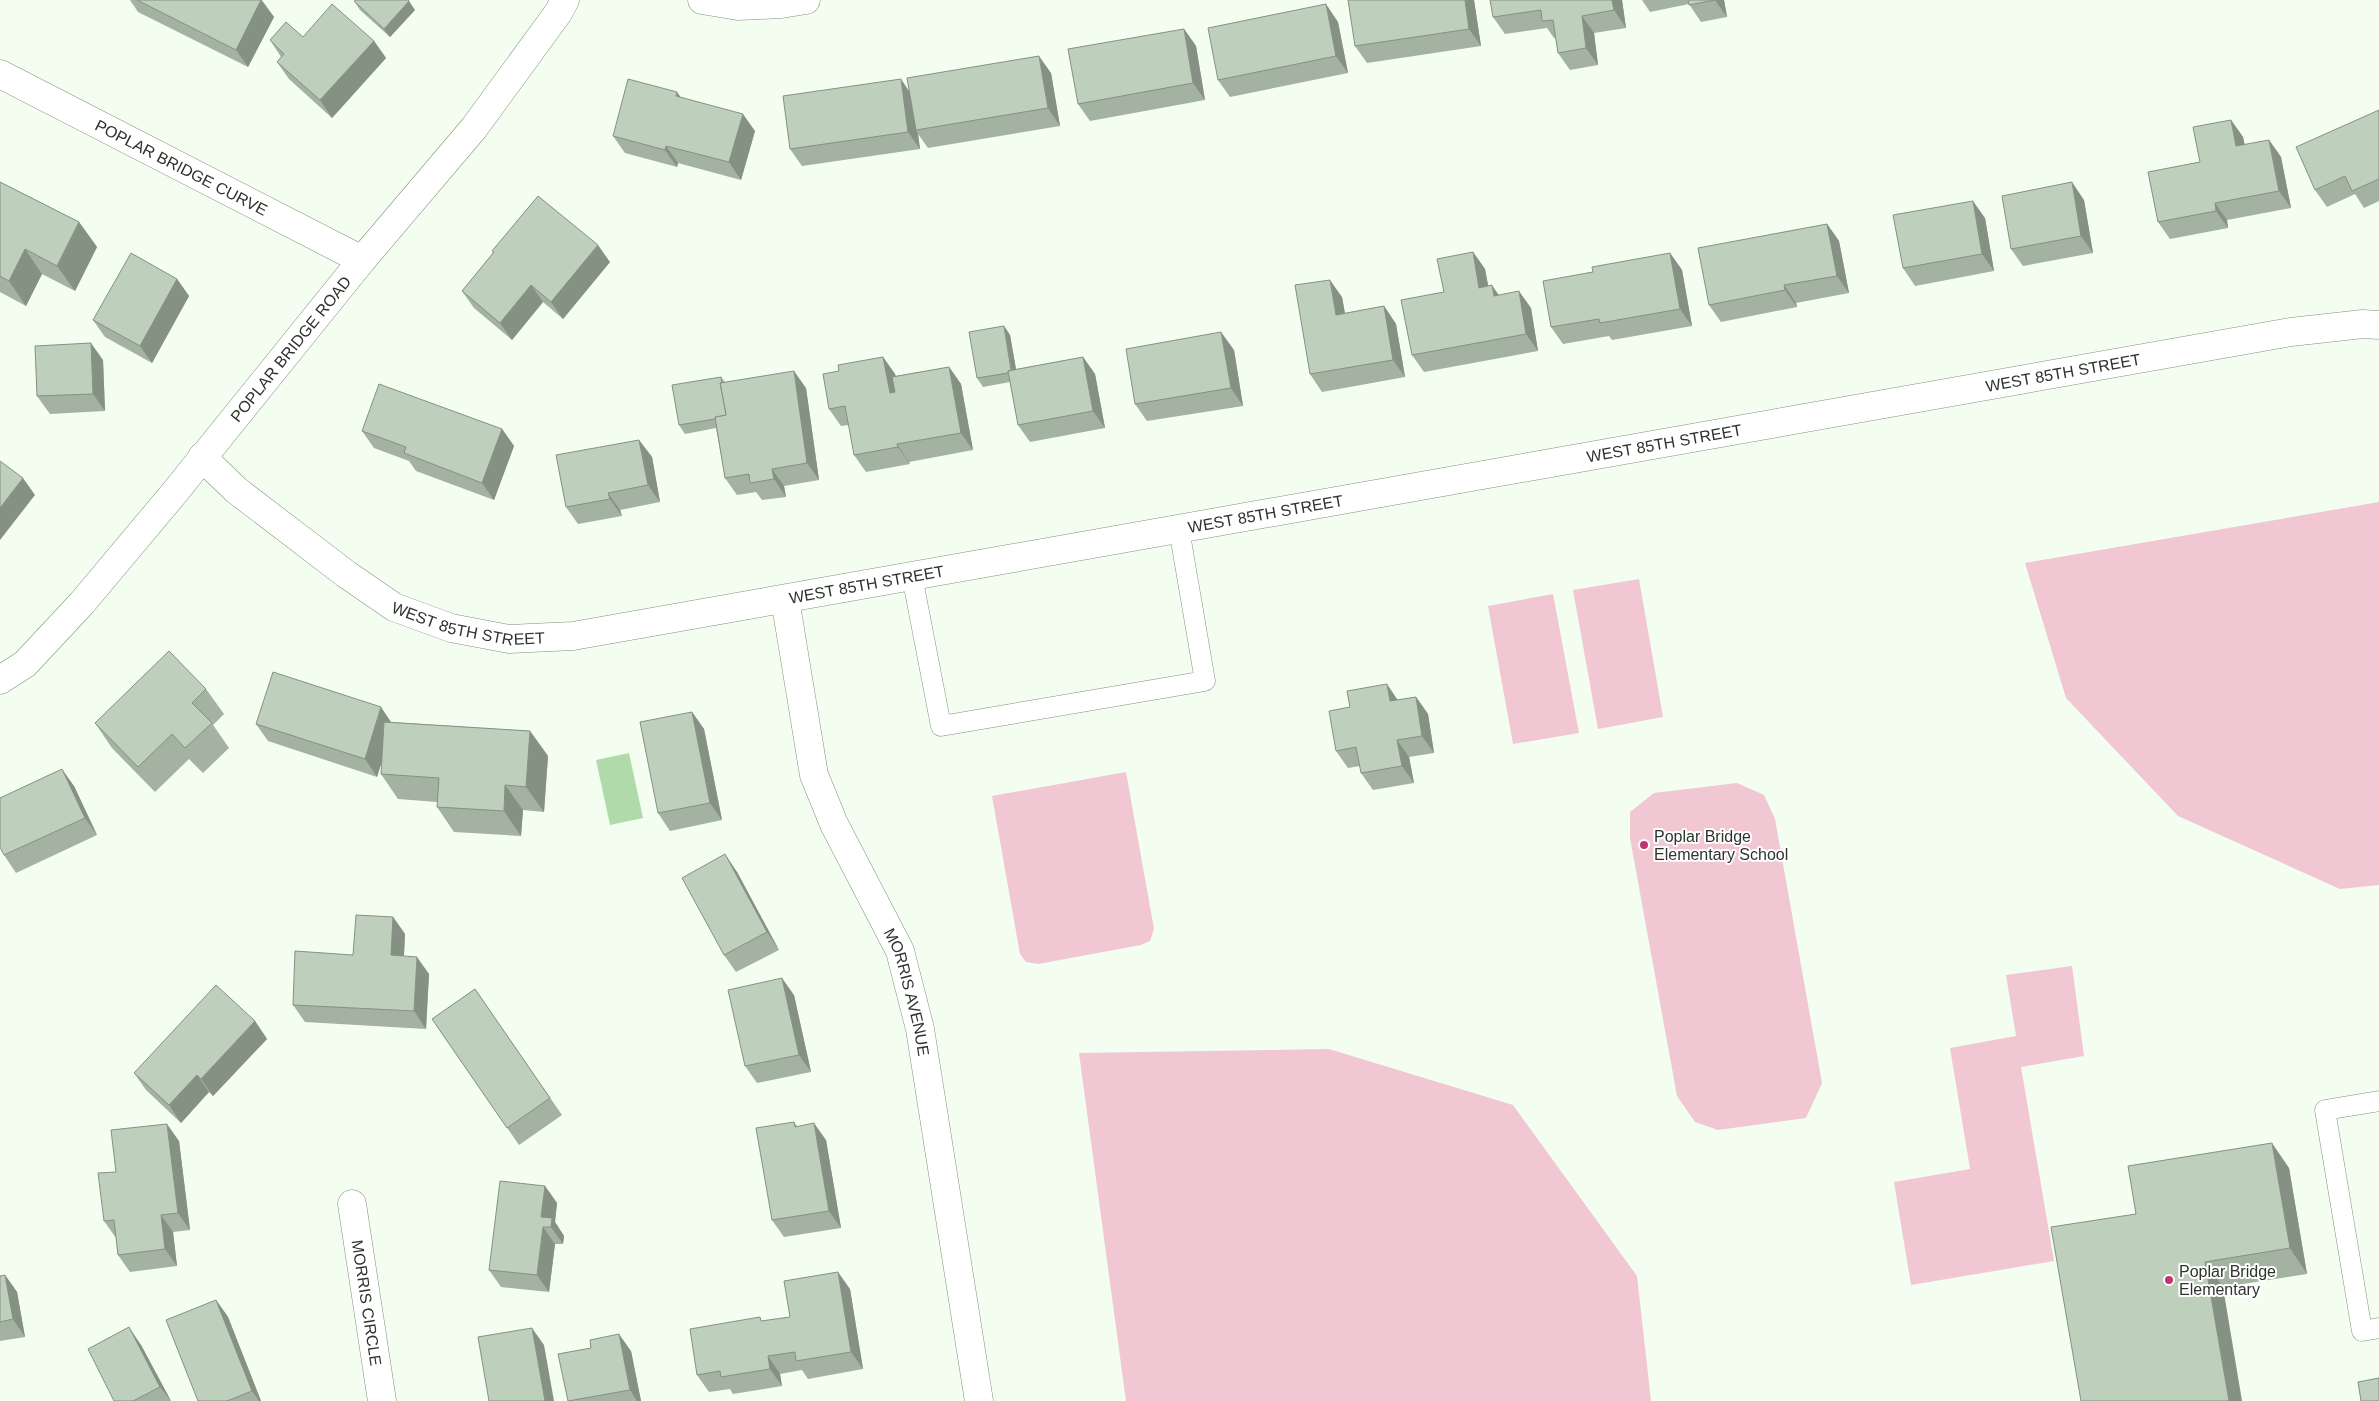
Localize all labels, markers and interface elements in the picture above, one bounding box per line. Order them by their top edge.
street label: POPLAR BRIDGE CURVE [93,116,270,218]
street label: POPLAR BRIDGE ROAD [227,273,354,425]
street label: WEST 85TH STREET [1984,350,2142,394]
street label: WEST 85TH STREET [1585,421,1743,465]
street label: WEST 85TH STREET [1187,491,1344,536]
street label: WEST 85TH STREET [788,562,946,606]
street label: WEST 85TH STREET [390,598,545,648]
place label: Poplar Bridge Elementary School [1654,828,1788,863]
marker: Poplar Bridge Elementary School [1638,839,1650,851]
street label: MORRIS AVENUE [881,925,933,1057]
street label: MORRIS CIRCLE [349,1239,385,1367]
place label: Poplar Bridge Elementary [2179,1263,2276,1298]
marker: Poplar Bridge Elementary [2163,1274,2175,1286]

